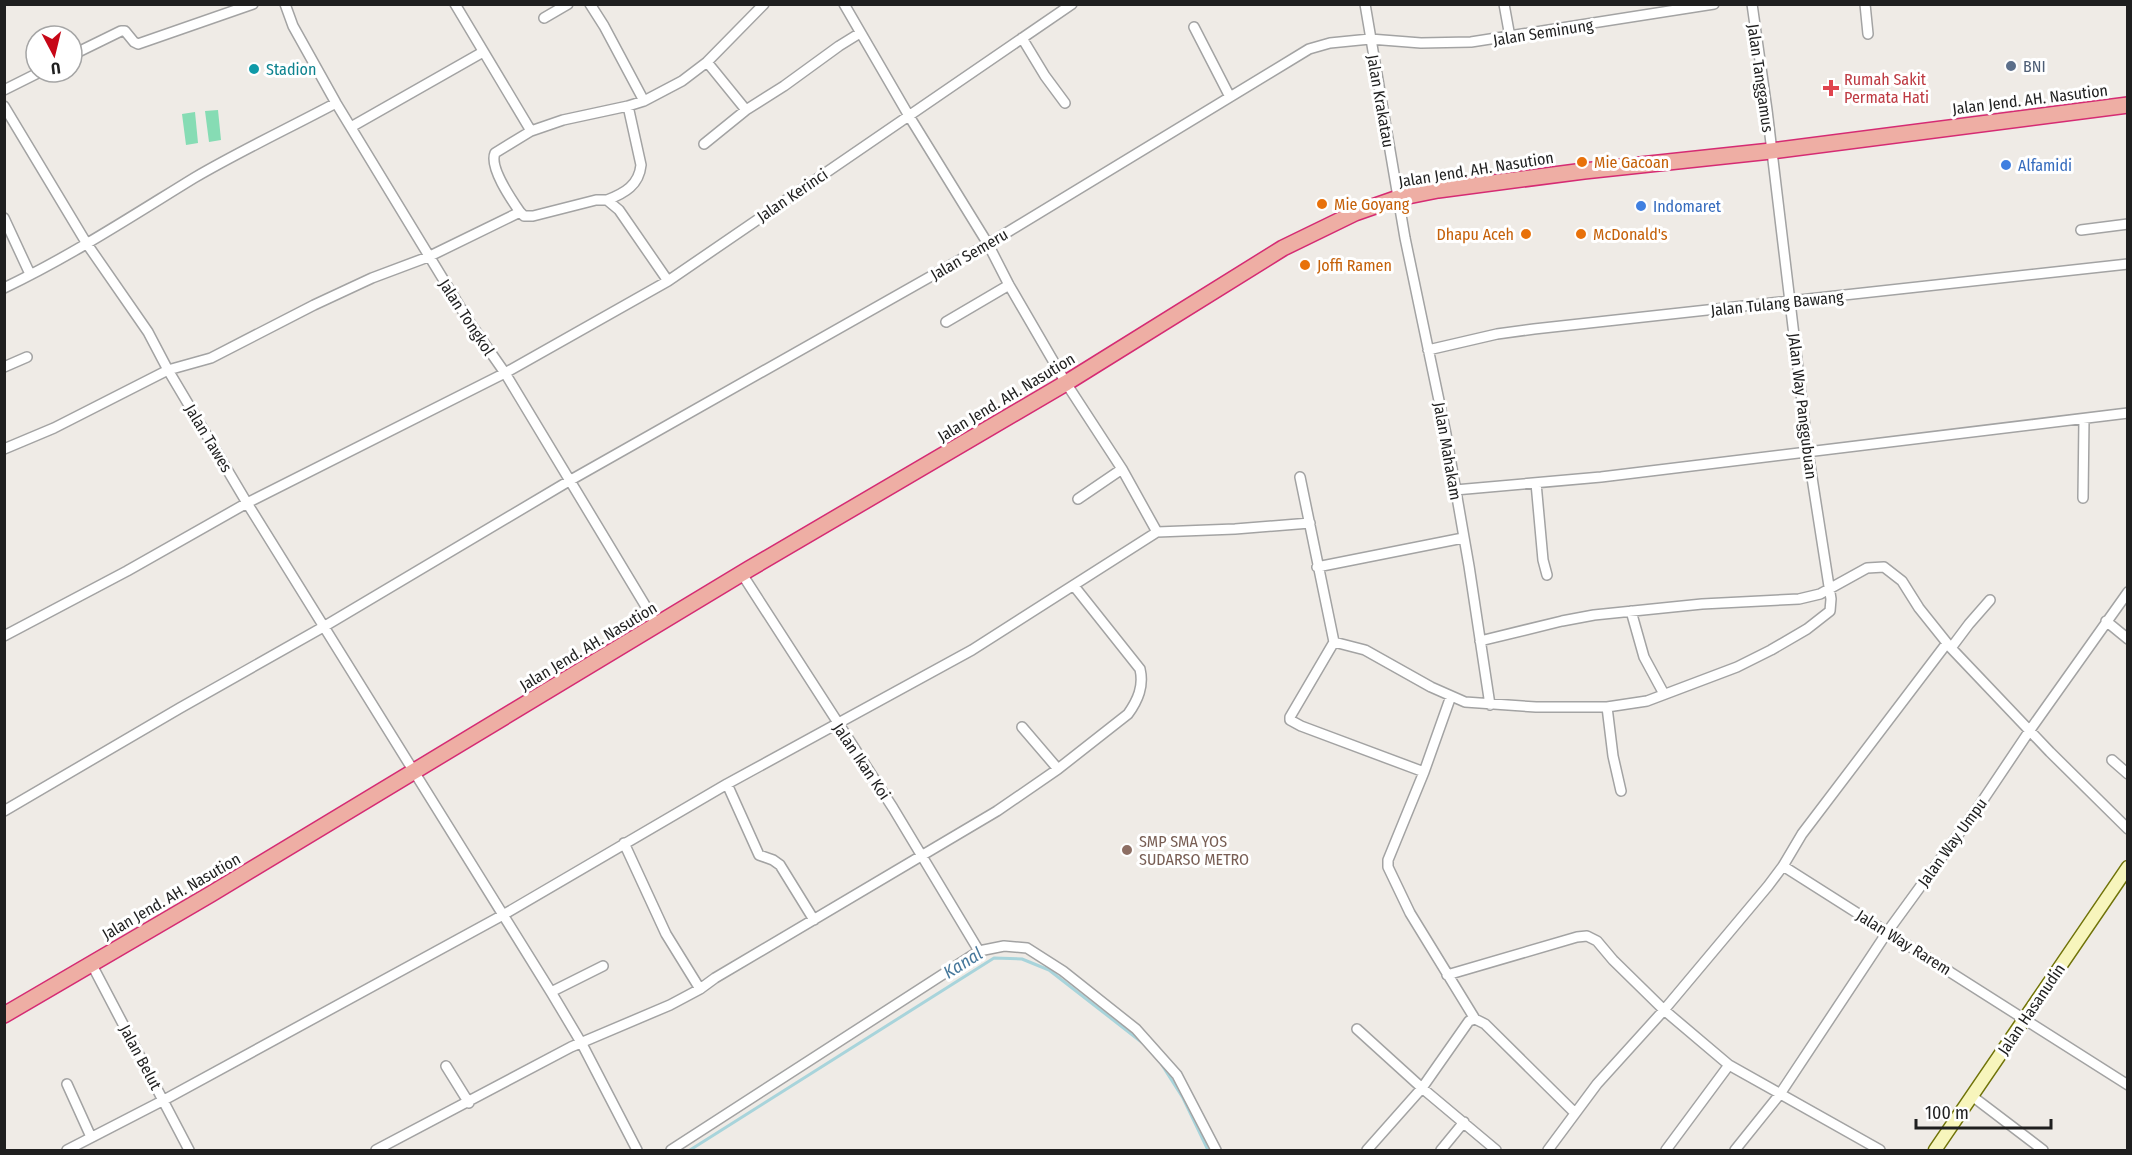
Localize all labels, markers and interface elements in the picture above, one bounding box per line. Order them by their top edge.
street label: Jalan Seminung [1492,15,1595,50]
street label: Jalan Tanggamus [1743,23,1778,134]
north arrow [24,24,84,84]
street label: Jalan Krakatau [1363,53,1398,149]
place label: BNI [2023,57,2046,76]
text: U [50,58,62,78]
marker: BNI [2004,59,2018,73]
place label: Stadion [266,60,316,79]
marker: Stadion [247,62,261,76]
place label: Rumah Sakit Permata Hati [1844,70,1929,107]
marker: Rumah Sakit Permata Hati [1822,79,1840,97]
street label: Jalan Jend. AH. Nasution [1951,81,2109,118]
street label: Jalan Jend. AH. Nasution [1397,148,1555,191]
place label: Mie Gacoan [1594,153,1669,172]
marker: Mie Gacoan [1575,155,1589,169]
place label: Alfamidi [2018,156,2072,175]
marker: Alfamidi [1999,158,2013,172]
street label: Jalan Kerinci [753,165,831,226]
place label: Mie Goyang [1334,195,1410,214]
marker: Mie Goyang [1315,197,1329,211]
place label: Indomaret [1653,197,1722,216]
marker: Indomaret [1634,199,1648,213]
street label: Jalan Semeru [927,225,1011,284]
place label: Dhapu Aceh [1436,225,1514,244]
place label: McDonald's [1593,225,1668,244]
marker: Dhapu Aceh [1519,227,1533,241]
marker: McDonald's [1574,227,1588,241]
place label: Joffi Ramen [1317,256,1392,275]
marker: Joffi Ramen [1298,258,1312,272]
street label: Jalan Tongkol [435,276,498,359]
street label: Jalan Tulang Bawang [1710,287,1845,320]
street label: JAlan Way Panggubuan [1784,332,1821,480]
street label: Jalan Jend. AH. Nasution [934,349,1078,446]
street label: Jalan Tawes [181,401,236,476]
street label: Jalan Mahakam [1430,401,1465,502]
street label: Jalan Jend. AH. Nasution [516,598,660,695]
street label: Jalan Ikan Koi [829,719,894,803]
street label: Jalan Way Umpu [1914,794,1991,890]
place label: SMP SMA YOS SUDARSO METRO [1139,832,1249,869]
marker: SMP SMA YOS SUDARSO METRO [1120,843,1134,857]
street label: Jalan Jend. AH. Nasution [99,849,244,944]
street label: Jalan Way Rarem [1853,906,1955,979]
water label: Kanal [939,942,987,983]
street label: Jalan Hasanudin [1994,960,2069,1059]
street label: Jalan Belut [116,1022,166,1094]
scale bar [1916,1092,2051,1130]
text: 100 m [1925,1102,1969,1124]

